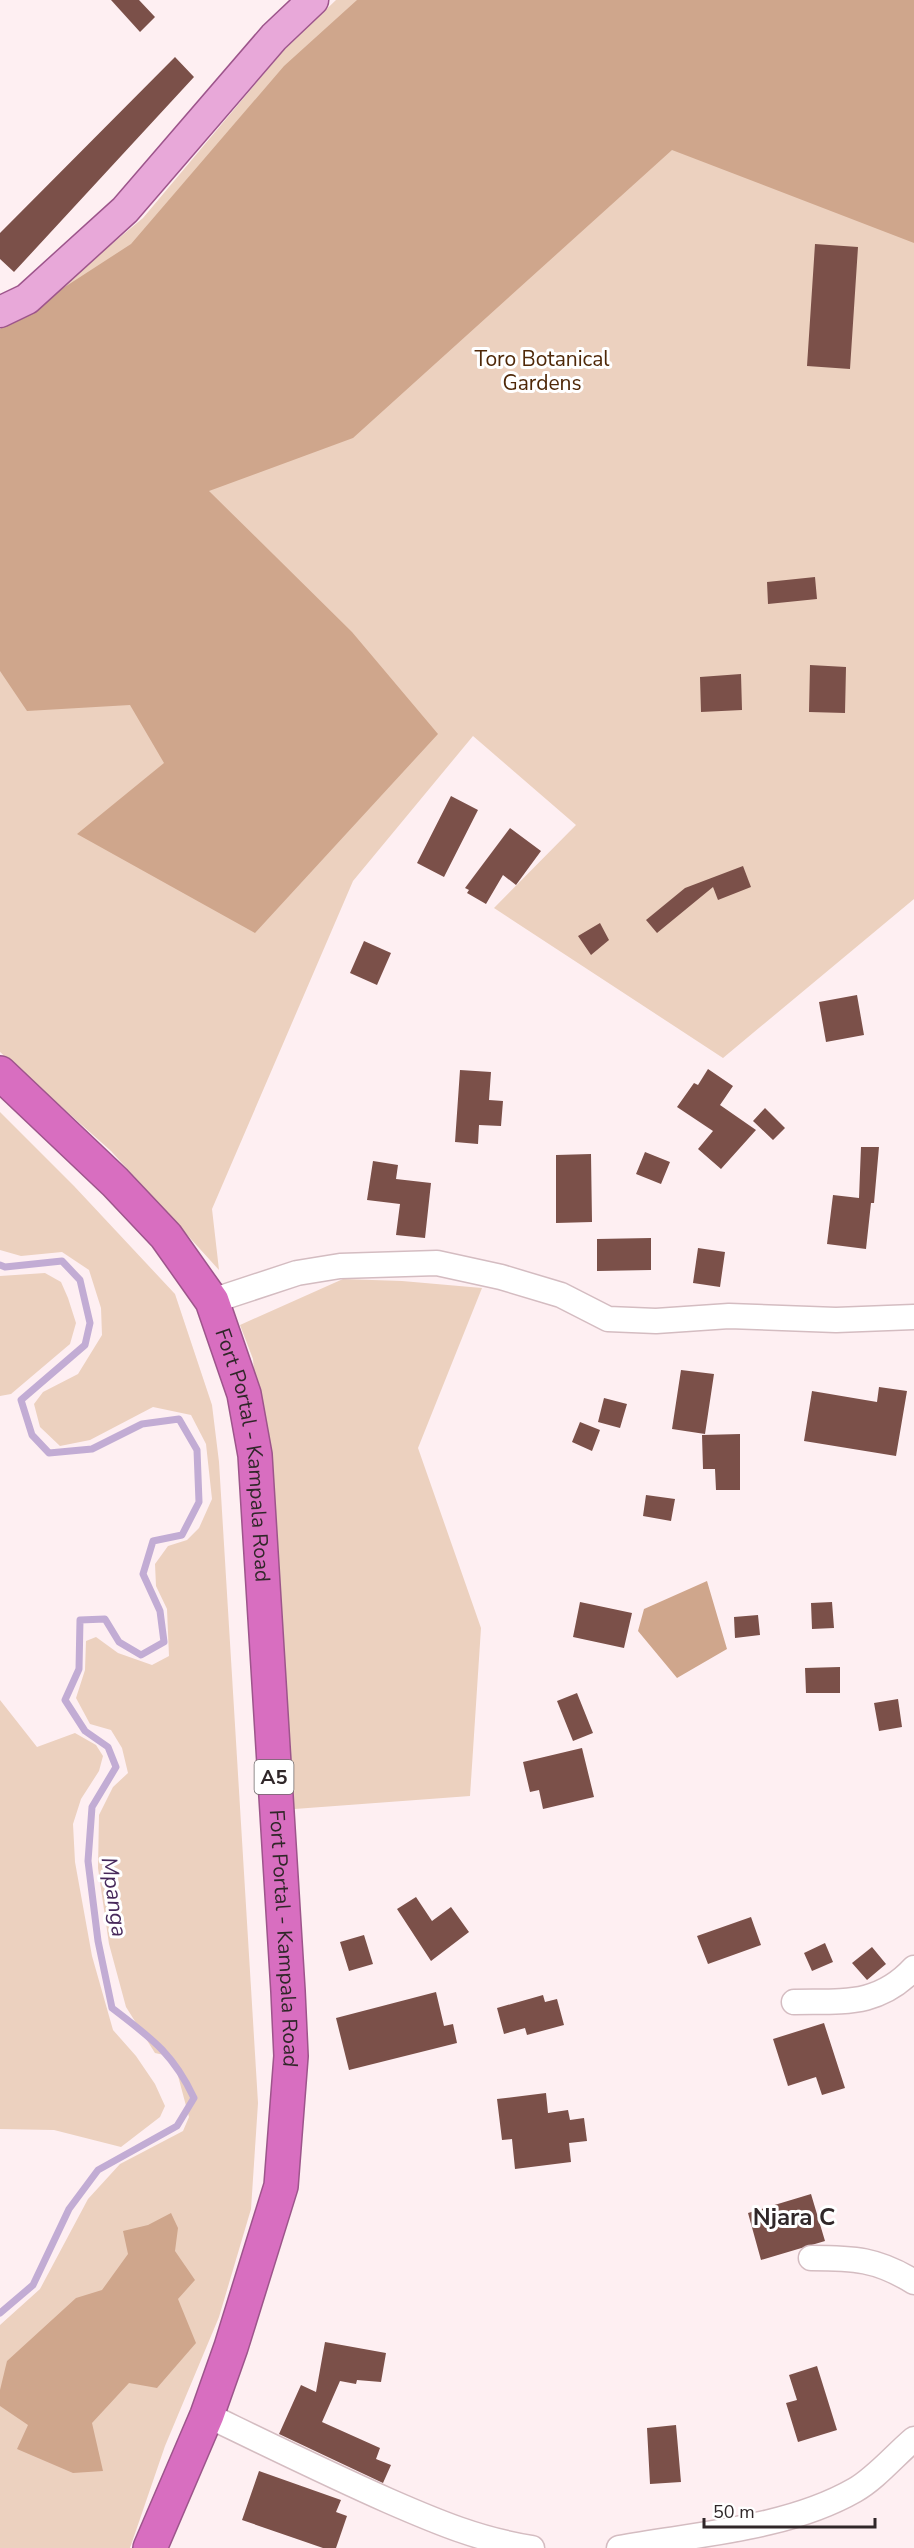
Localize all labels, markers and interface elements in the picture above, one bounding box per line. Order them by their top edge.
park label: Toro Botanical Gardens [474,345,610,397]
street label: Fort Portal - Kampala Road [208,1324,277,1583]
road number: A5 [254,1760,294,1794]
street label: Fort Portal - Kampala Road [263,1809,305,2068]
water label: Mpanga [94,1855,134,1939]
district label: Njara C [753,2201,835,2233]
scale bar [704,2491,875,2529]
text: 50 m [713,2500,755,2524]

